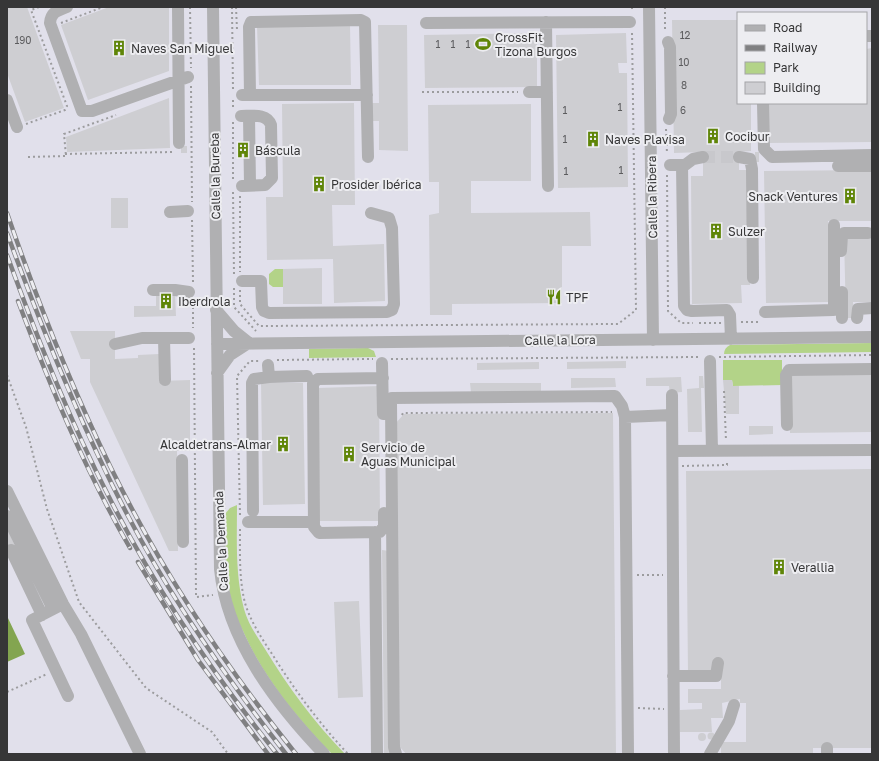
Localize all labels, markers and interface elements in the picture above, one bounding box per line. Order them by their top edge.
legend [737,12,867,104]
text: Road [773,20,802,35]
house number: 12 [680,29,691,41]
place label: CrossFit Tizona Burgos [495,30,577,59]
house number: 190 [14,34,32,46]
sports icon: CrossFit Tizona Burgos [474,35,492,53]
house number: 1 [436,38,441,50]
house number: 1 [451,38,456,50]
house number: 1 [466,38,471,50]
building icon: Naves San Miguel [110,39,128,57]
text: Railway [773,40,818,55]
place label: Naves San Miguel [131,41,233,56]
house number: 10 [678,56,690,68]
text: Park [773,60,799,75]
house number: 8 [681,79,687,91]
text: Building [773,80,821,95]
house number: 1 [618,101,623,113]
house number: 1 [563,104,568,116]
house number: 6 [680,104,686,116]
building icon: Cocibur [704,127,722,145]
place label: Cocibur [725,129,770,144]
building icon: Naves Plavisa [584,130,602,148]
street label: Calle la Bureba [207,132,223,220]
place label: Naves Plavisa [605,132,685,147]
house number: 1 [563,133,568,145]
building icon: Báscula [234,141,252,159]
place label: Báscula [255,143,301,158]
street label: Calle la Ribera [644,155,660,239]
house number: 1 [619,164,624,176]
house number: 1 [564,165,569,177]
building icon: Prosider Ibérica [310,175,328,193]
place label: Prosider Ibérica [331,177,422,192]
building icon: Snack Ventures [841,187,859,205]
place label: Snack Ventures [748,189,838,204]
building icon: Sulzer [707,222,725,240]
place label: Sulzer [728,224,765,239]
restaurant icon: TPF [545,288,563,306]
place label: TPF [566,290,588,305]
building icon: Iberdrola [157,292,175,310]
place label: Iberdrola [178,294,230,309]
street label: Calle la Lora [524,332,596,348]
building icon: Alcaldetrans-Almar [274,435,292,453]
place label: Alcaldetrans-Almar [160,437,271,452]
place label: Servicio de Aguas Municipal [361,440,456,469]
building icon: Servicio de Aguas Municipal [340,445,358,463]
street label: Calle la Demanda [211,490,231,592]
building icon: Verallia [770,558,788,576]
place label: Verallia [791,560,834,575]

